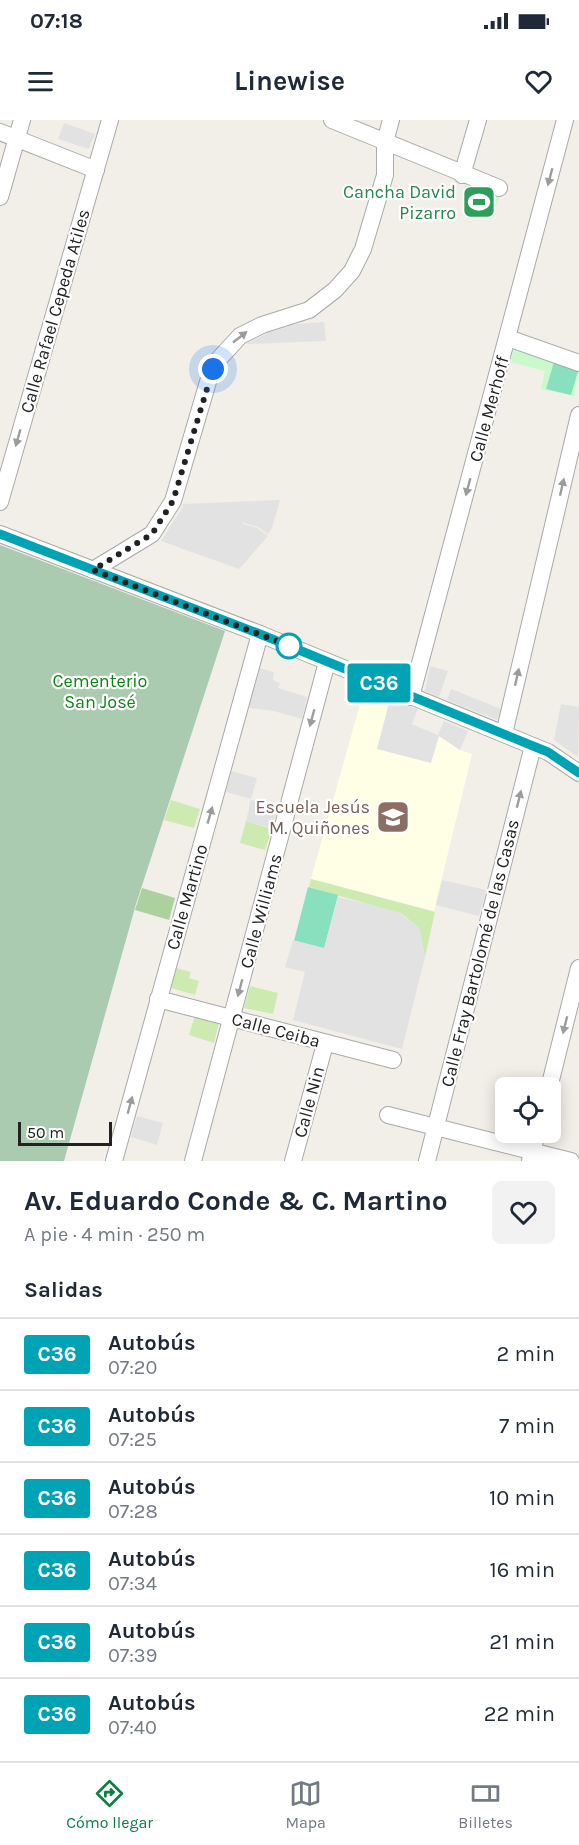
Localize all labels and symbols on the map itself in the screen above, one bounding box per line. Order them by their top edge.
one-way arrow [545,168,554,186]
place label: Cancha David Pizarro [343,181,456,224]
sports icon: Cancha David Pizarro [461,184,497,220]
street label: Calle Rafael Cepeda Atiles [15,206,95,416]
one-way arrow [233,331,248,343]
street label: Calle Merhoff [464,353,514,464]
your location [198,354,228,384]
one-way arrow [13,430,22,448]
one-way arrow [558,477,567,496]
one-way arrow [462,478,472,496]
unlabelled marker [276,633,302,659]
line badge: C36 [344,664,413,702]
one-way arrow [513,668,523,686]
park label: Cementerio San José [53,670,147,713]
one-way arrow [307,709,316,727]
one-way arrow [515,790,525,808]
place label: Escuela Jesús M. Quiñones [255,796,370,839]
school or university icon: Escuela Jesús M. Quiñones [375,799,411,835]
one-way arrow [205,806,215,824]
street label: Calle Fray Bartolomé de las Casas [436,817,524,1089]
street label: Calle Martino [161,842,213,952]
street label: Calle Williams [235,851,287,971]
one-way arrow [235,978,245,997]
street label: Calle Ceiba [229,1008,323,1052]
one-way arrow [559,1015,569,1034]
street label: Calle Nin [289,1064,329,1140]
one-way arrow [125,1095,135,1114]
scale bar [18,1119,112,1146]

